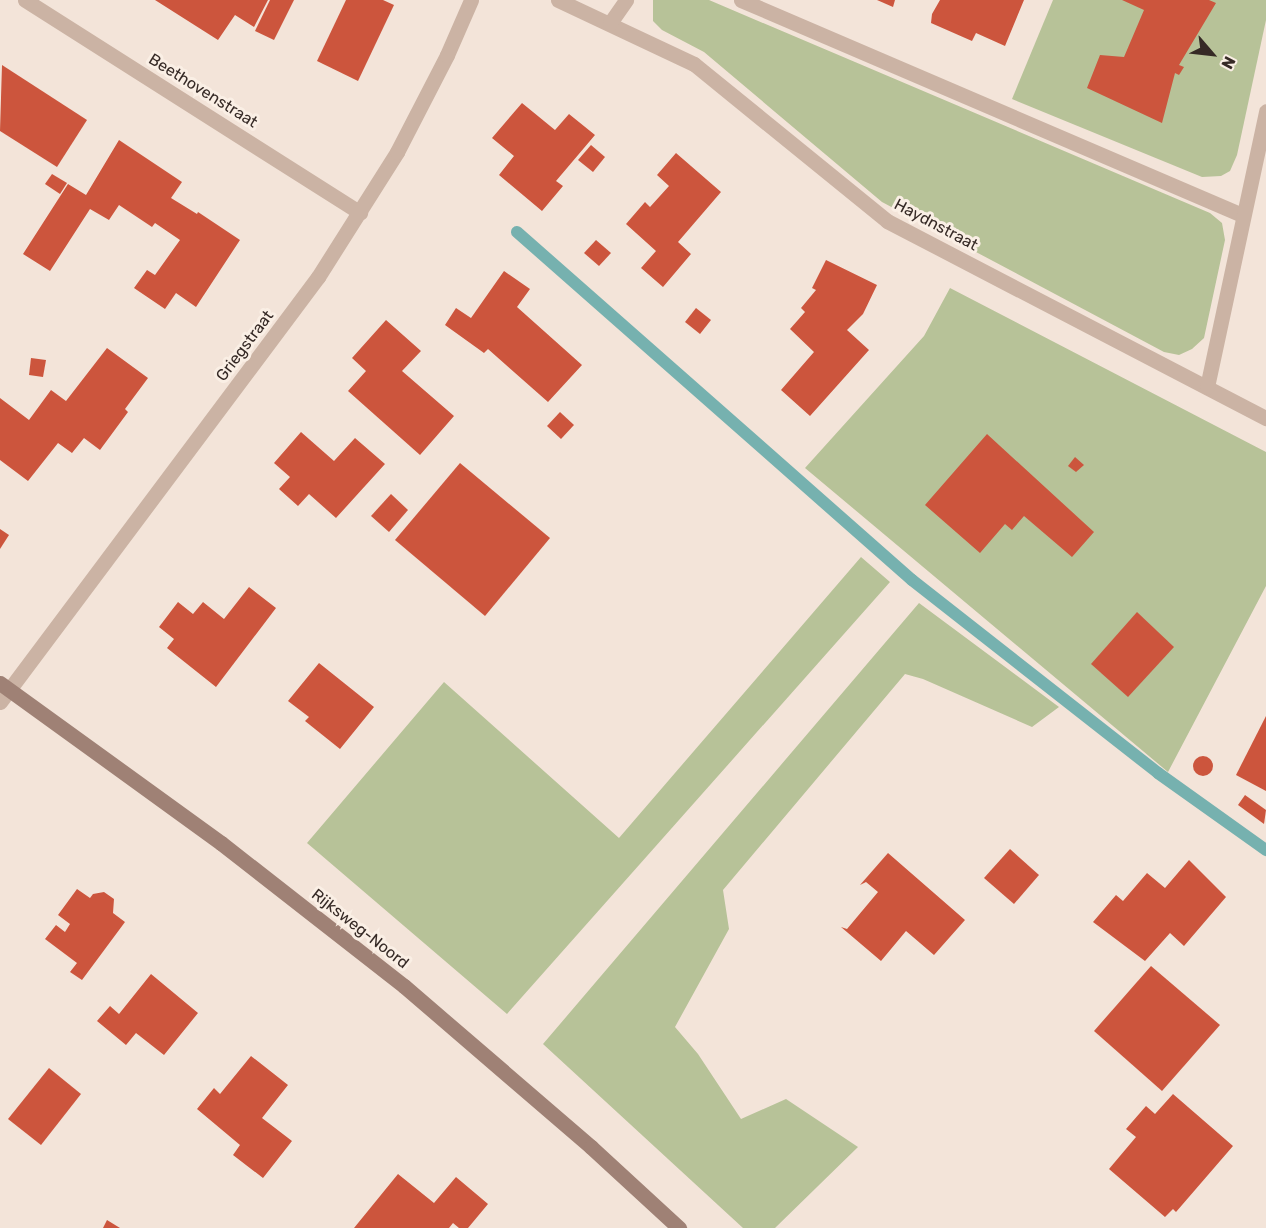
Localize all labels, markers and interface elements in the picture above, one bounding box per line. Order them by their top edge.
north arrow [1182,24,1242,84]
street label: Beethovenstraat [145,50,261,132]
text: N [1217,53,1239,72]
street label: Haydnstraat [891,195,981,255]
street label: Griegstraat [212,307,278,385]
street label: Rijksweg-Noord [308,885,412,973]

